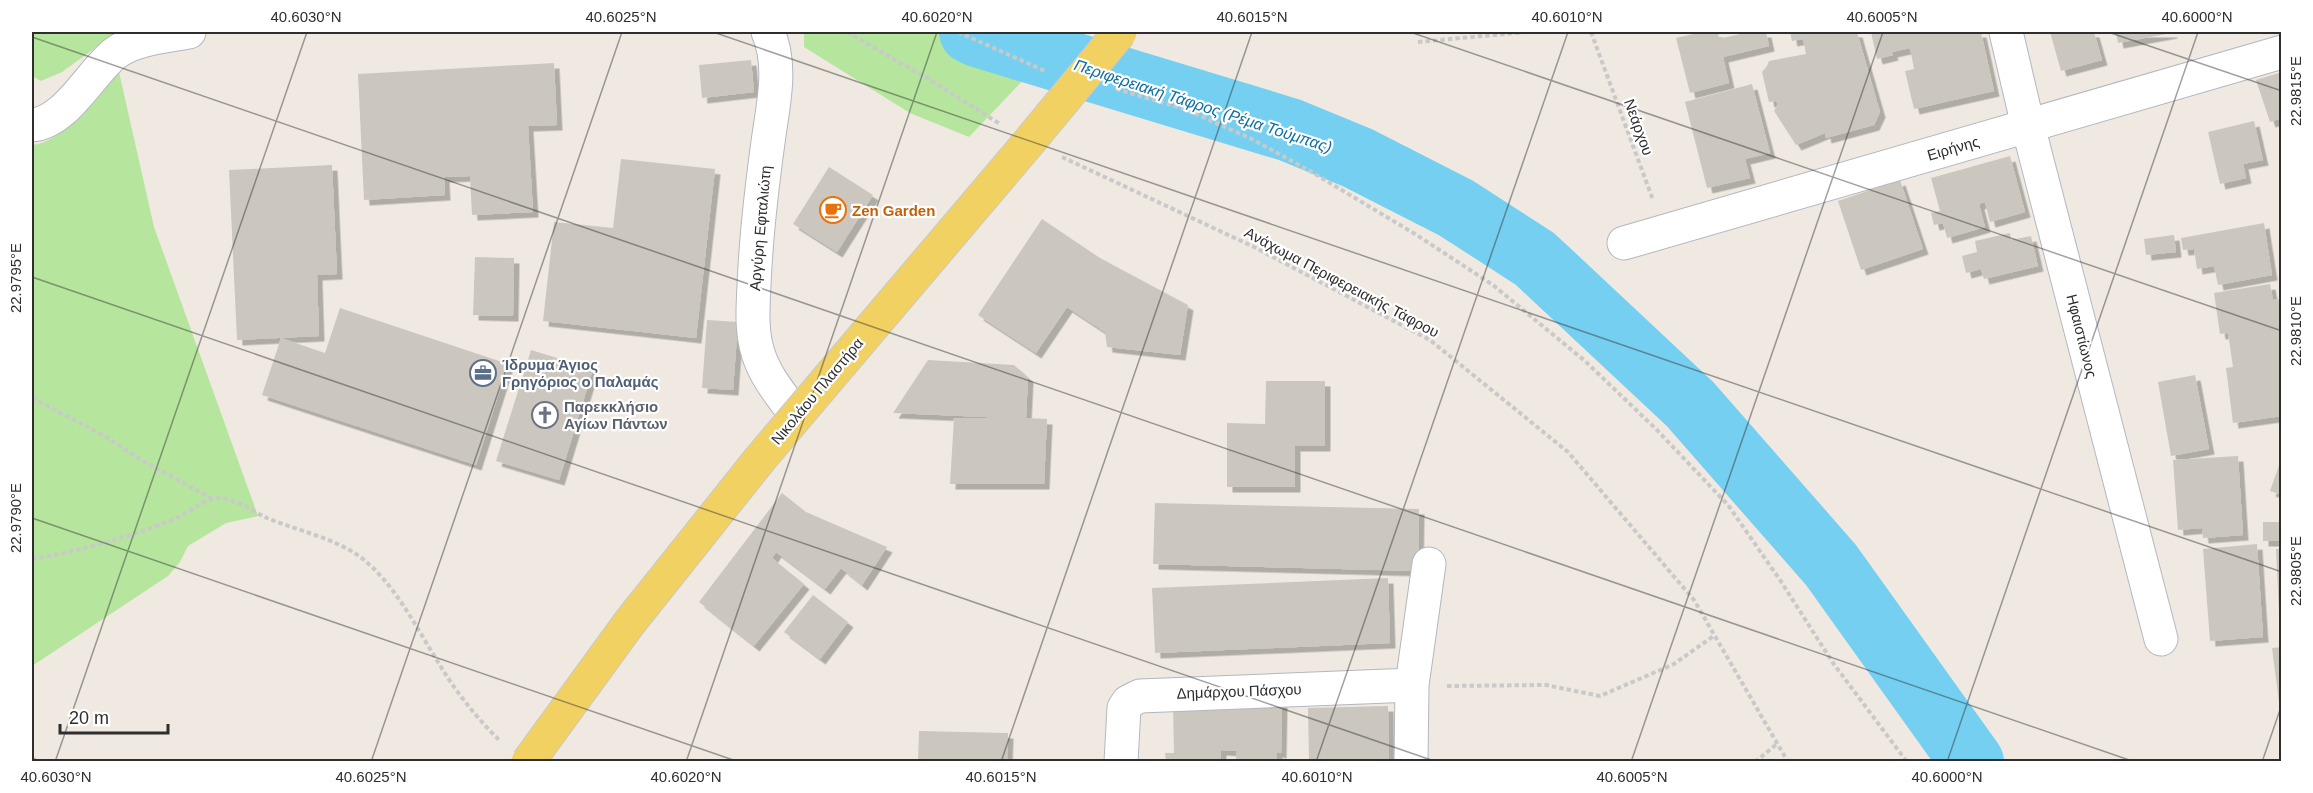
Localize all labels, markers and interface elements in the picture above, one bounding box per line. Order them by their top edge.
text: 40.6030°N [270,8,342,25]
text: 40.6025°N [585,8,657,25]
text: 40.6020°N [901,8,973,25]
text: 40.6015°N [1216,8,1288,25]
text: 40.6010°N [1531,8,1603,25]
text: 40.6005°N [1846,8,1918,25]
text: 40.6000°N [2161,8,2233,25]
water label: Περιφερειακή Τάφρος (Ρέμα Τούμπας) [1072,56,1334,156]
text: 22.9815°E [2287,56,2304,126]
street label: Νεάρχου [1621,96,1657,158]
street label: Ειρήνης [1925,132,1981,164]
street label: Αργύρη Εφταλιώτη [746,165,774,291]
cafe icon: Zen Garden [818,195,848,225]
place label: Zen Garden [852,202,935,219]
street label: Ανάχωμα Περιφερειακής Τάφρου [1242,223,1442,341]
text: 22.9795°E [7,243,24,313]
street label: Ηφαιστίωνος [2063,292,2101,380]
text: 22.9810°E [2287,296,2304,366]
street label: Νικολάου Πλαστήρα [768,334,867,448]
place label: Ίδρυμα Άγιος Γρηγόριος ο Παλαμάς [502,356,659,390]
office icon: Ίδρυμα Άγιος Γρηγόριος ο Παλαμάς [468,358,498,388]
place label: Παρεκκλήσιο Αγίων Πάντων [564,398,668,432]
church icon: Παρεκκλήσιο Αγίων Πάντων [530,400,560,430]
text: 22.9790°E [7,483,24,553]
text: 22.9805°E [2287,536,2304,606]
street label: Δημάρχου Πάσχου [1176,680,1302,702]
scale bar [60,697,168,735]
text: 20 m [69,708,109,728]
text: 40.6030°N [20,768,92,785]
text: 40.6025°N [335,768,407,785]
text: 40.6020°N [650,768,722,785]
text: 40.6015°N [965,768,1037,785]
text: 40.6010°N [1281,768,1353,785]
text: 40.6005°N [1596,768,1668,785]
text: 40.6000°N [1911,768,1983,785]

